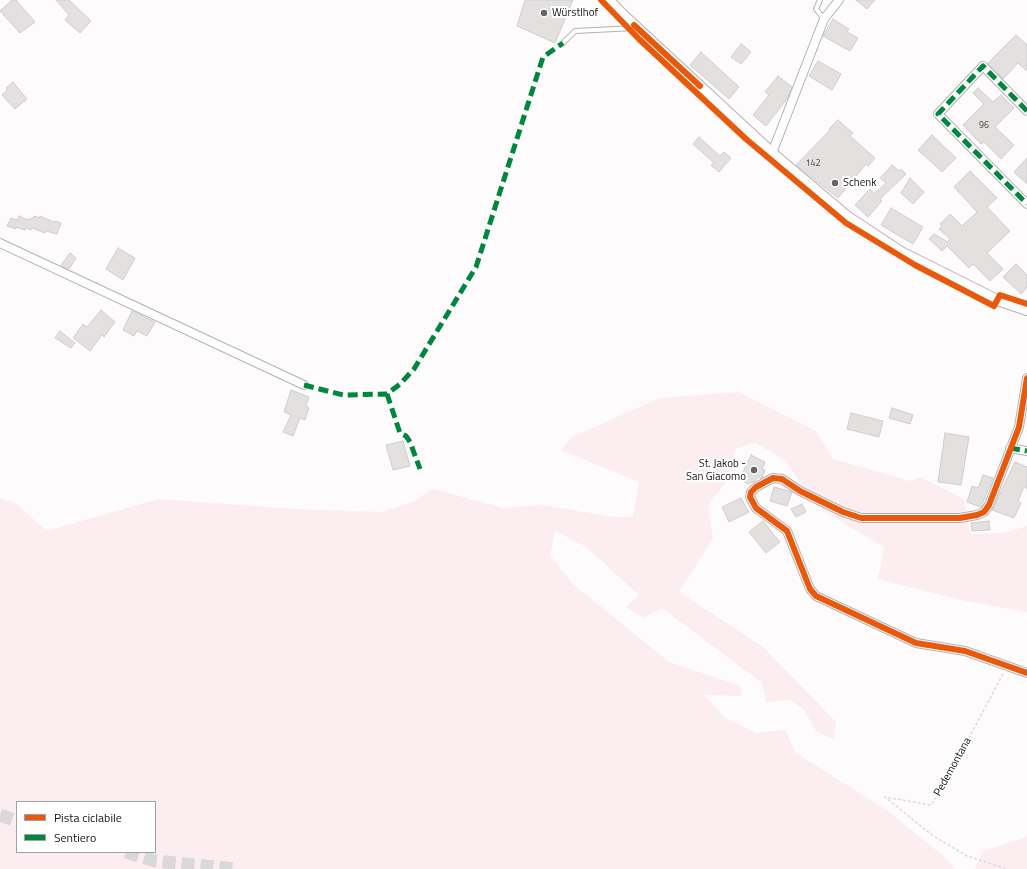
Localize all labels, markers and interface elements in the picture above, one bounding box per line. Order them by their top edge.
place label: Würstlhof [552,6,598,20]
marker: Würstlhof [539,8,549,18]
house number: 96 [979,121,989,131]
house number: 142 [805,159,821,169]
place label: Schenk [843,176,876,190]
marker: Schenk [830,178,840,188]
place label: St. Jakob - San Giacomo [686,457,746,483]
marker: St. Jakob - San Giacomo [749,465,759,475]
street label: Pedemontana [931,735,975,799]
legend [16,801,156,853]
text: Pista ciclabile [54,808,122,827]
text: Sentiero [54,828,96,847]

